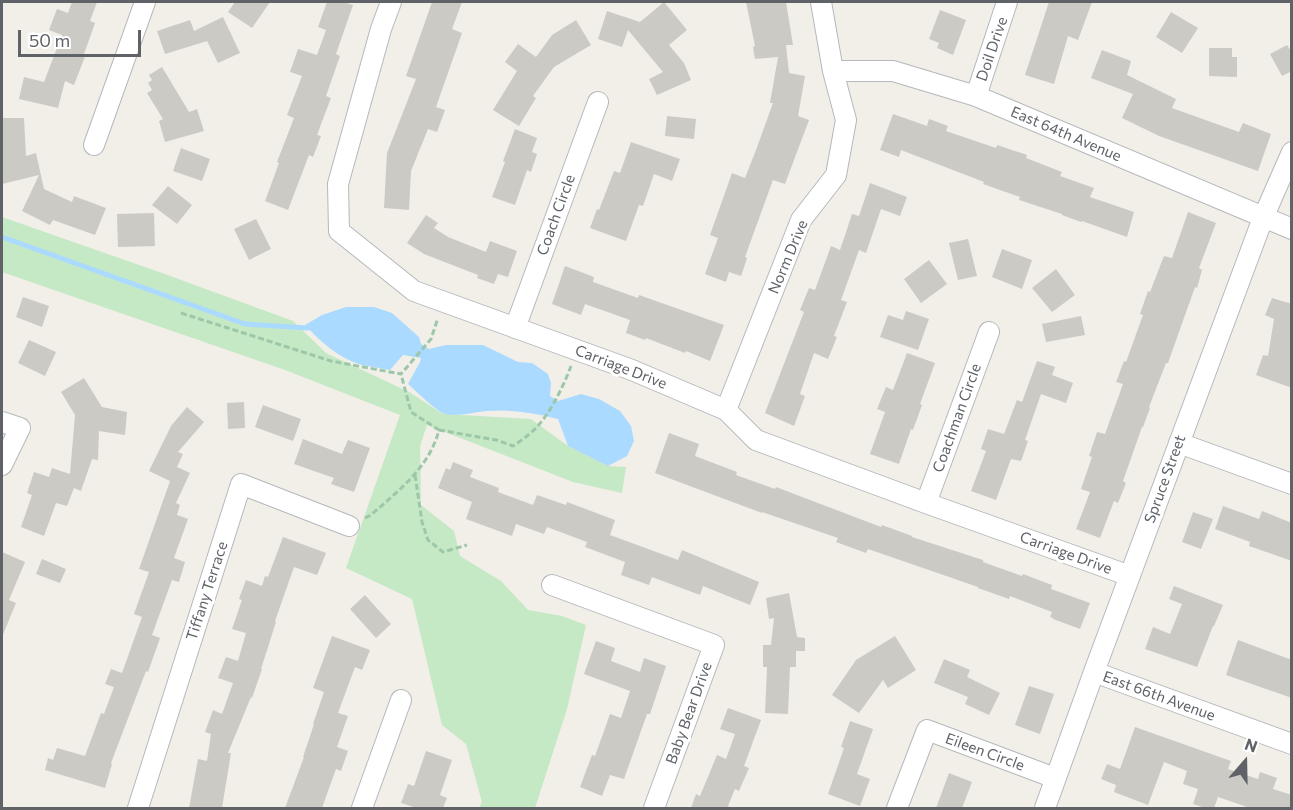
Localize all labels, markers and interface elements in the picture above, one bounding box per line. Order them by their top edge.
street label: Doil Drive [973,14,1011,84]
scale bar [21,18,144,56]
text: 50 m [29,29,70,51]
street label: East 64th Avenue [1008,103,1124,165]
street label: Coach Circle [533,172,579,258]
street label: Norm Drive [764,217,812,297]
street label: Carriage Drive [573,341,669,393]
street label: Coachman Circle [929,361,985,475]
street label: Spruce Street [1141,432,1189,526]
street label: Carriage Drive [1017,528,1115,578]
street label: Tiffany Terrace [183,539,231,643]
street label: Baby Bear Drive [662,659,716,767]
street label: East 66th Avenue [1100,667,1218,725]
street label: Eileen Circle [943,729,1027,775]
north arrow [1215,732,1275,792]
text: N [1242,734,1260,756]

